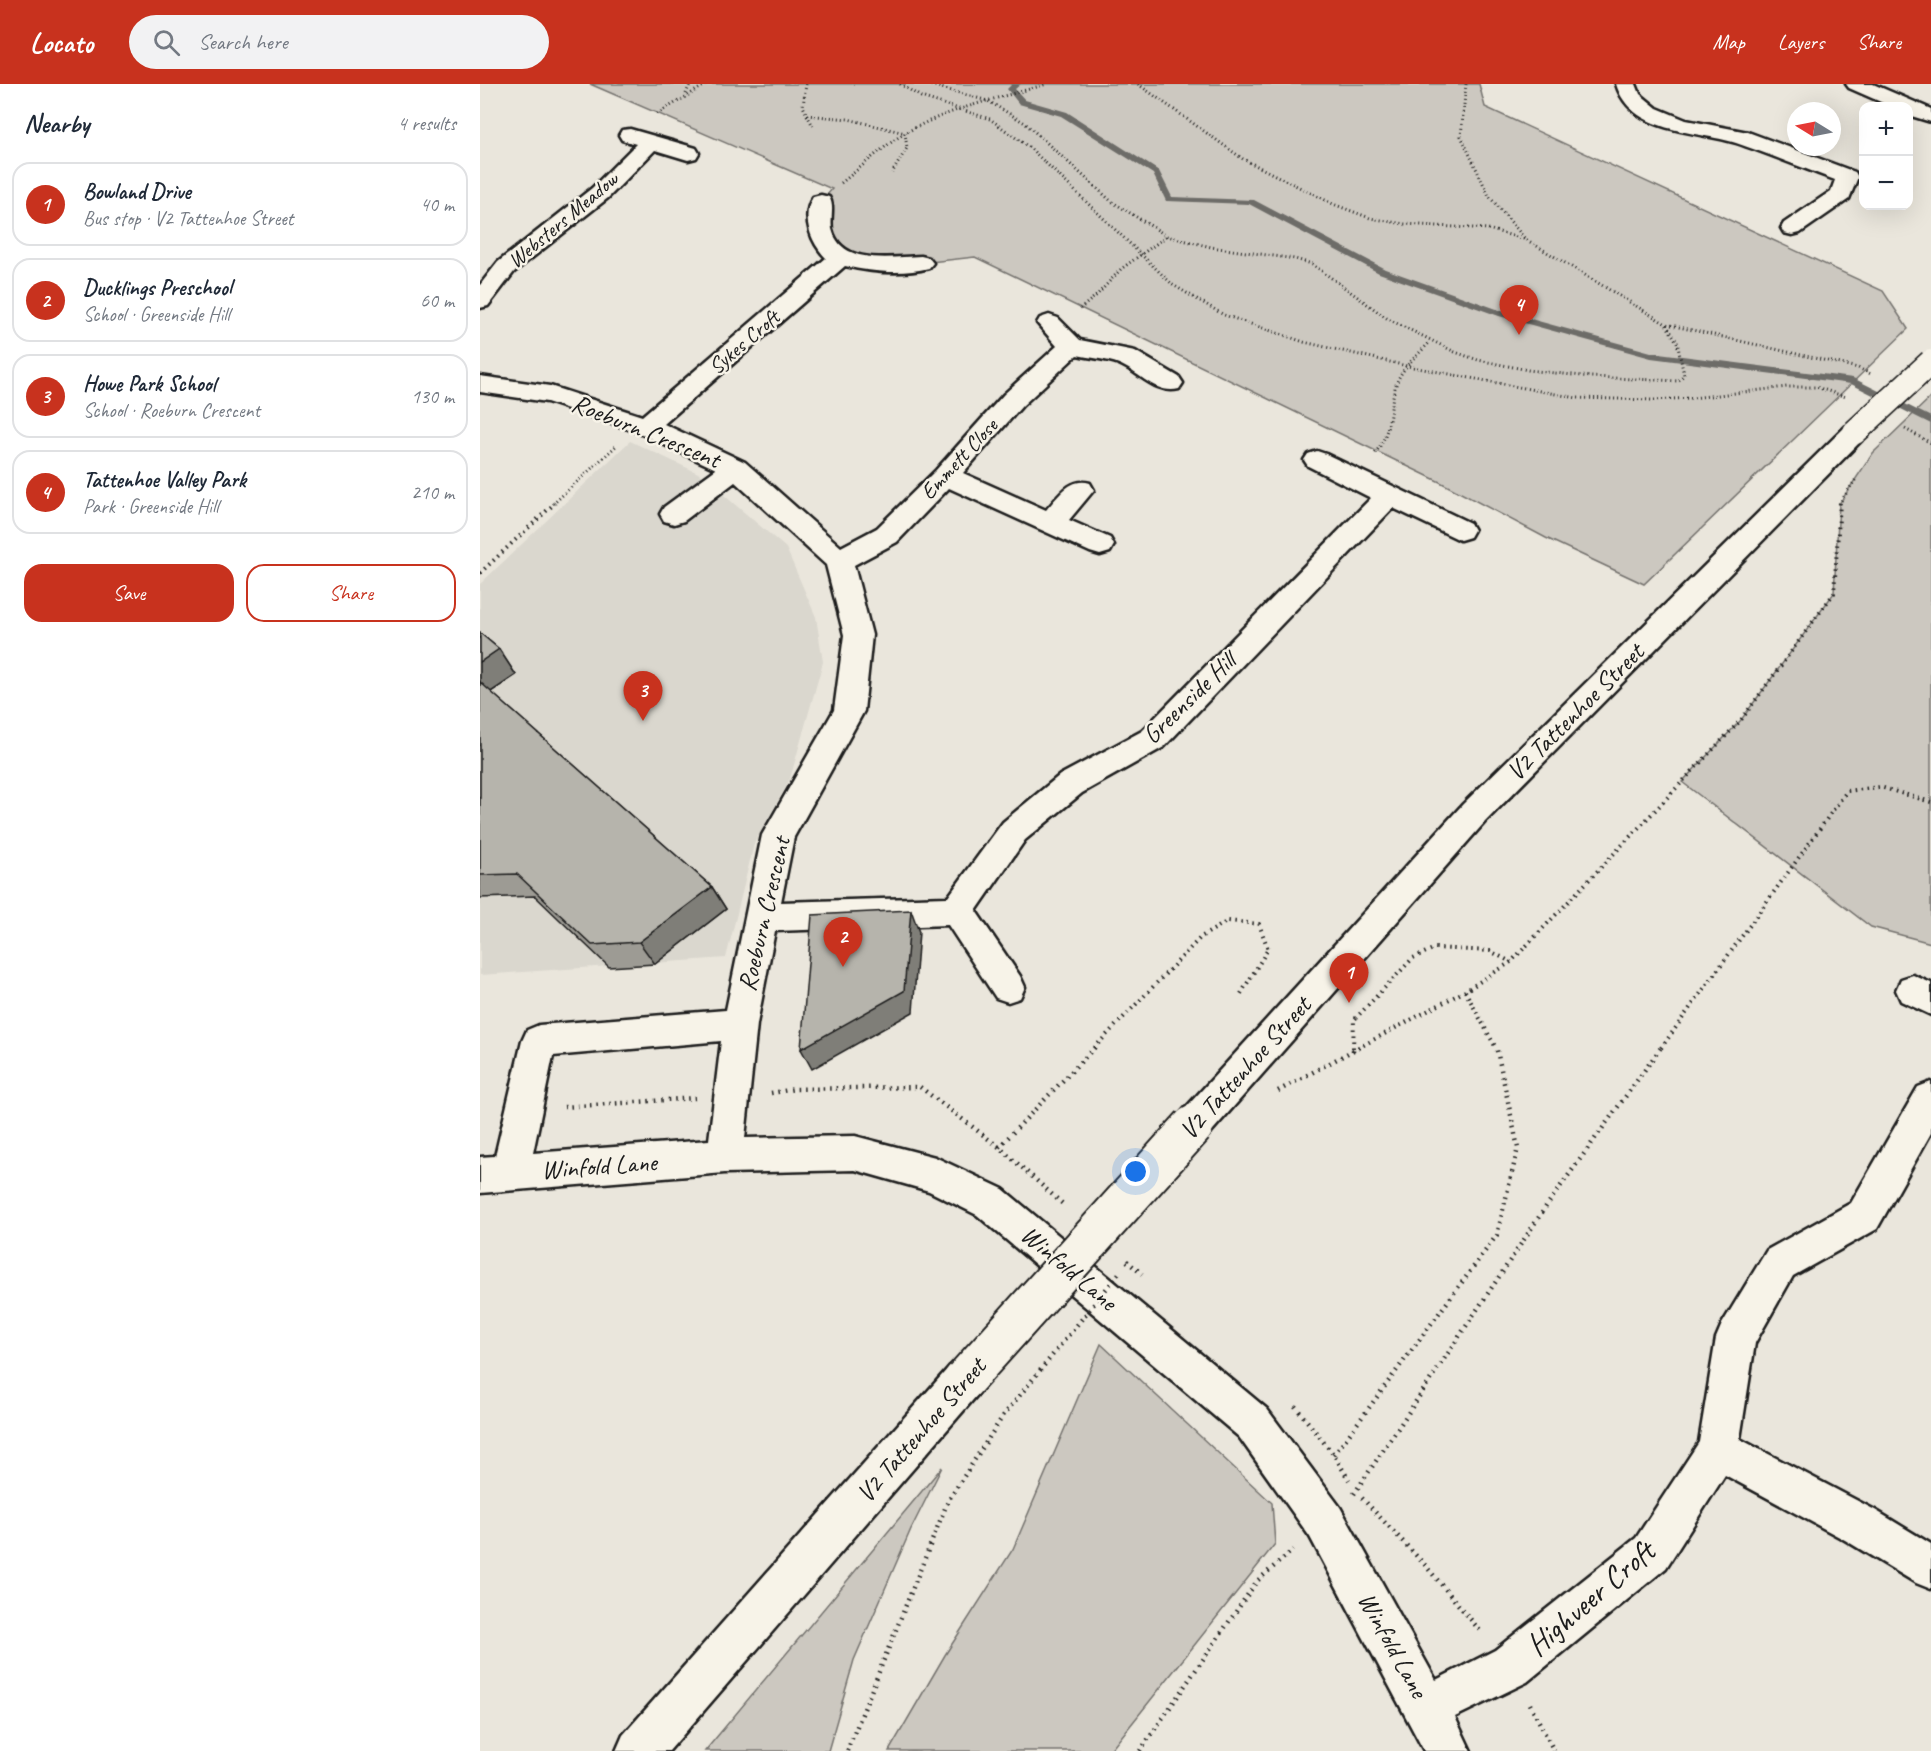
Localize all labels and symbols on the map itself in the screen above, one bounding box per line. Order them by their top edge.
north arrow [1787,102,1841,156]
street label: Websters Meadow [502,165,625,274]
pin: 4 [1500,286,1538,335]
street label: Sykes Croft [703,302,787,380]
street label: Roeburn Crescent [567,386,727,477]
street label: Emmett Close [914,411,1005,505]
street label: V2 Tattenhoe Street [1499,635,1652,788]
street label: Greenside Hill [1135,642,1246,751]
pin: 3 [624,672,662,721]
street label: Roeburn Crescent [730,831,798,994]
pin: 2 [824,918,862,967]
pin: 1 [1330,954,1368,1003]
street label: V2 Tattenhoe Street [1172,988,1319,1146]
street label: Winfold Lane [540,1145,660,1186]
your location [1121,1157,1150,1186]
street label: Winfold Lane [1014,1218,1126,1319]
street label: V2 Tattenhoe Street [849,1349,994,1509]
street label: Highveer Croft [1517,1529,1665,1665]
street label: Winfold Lane [1351,1586,1437,1706]

